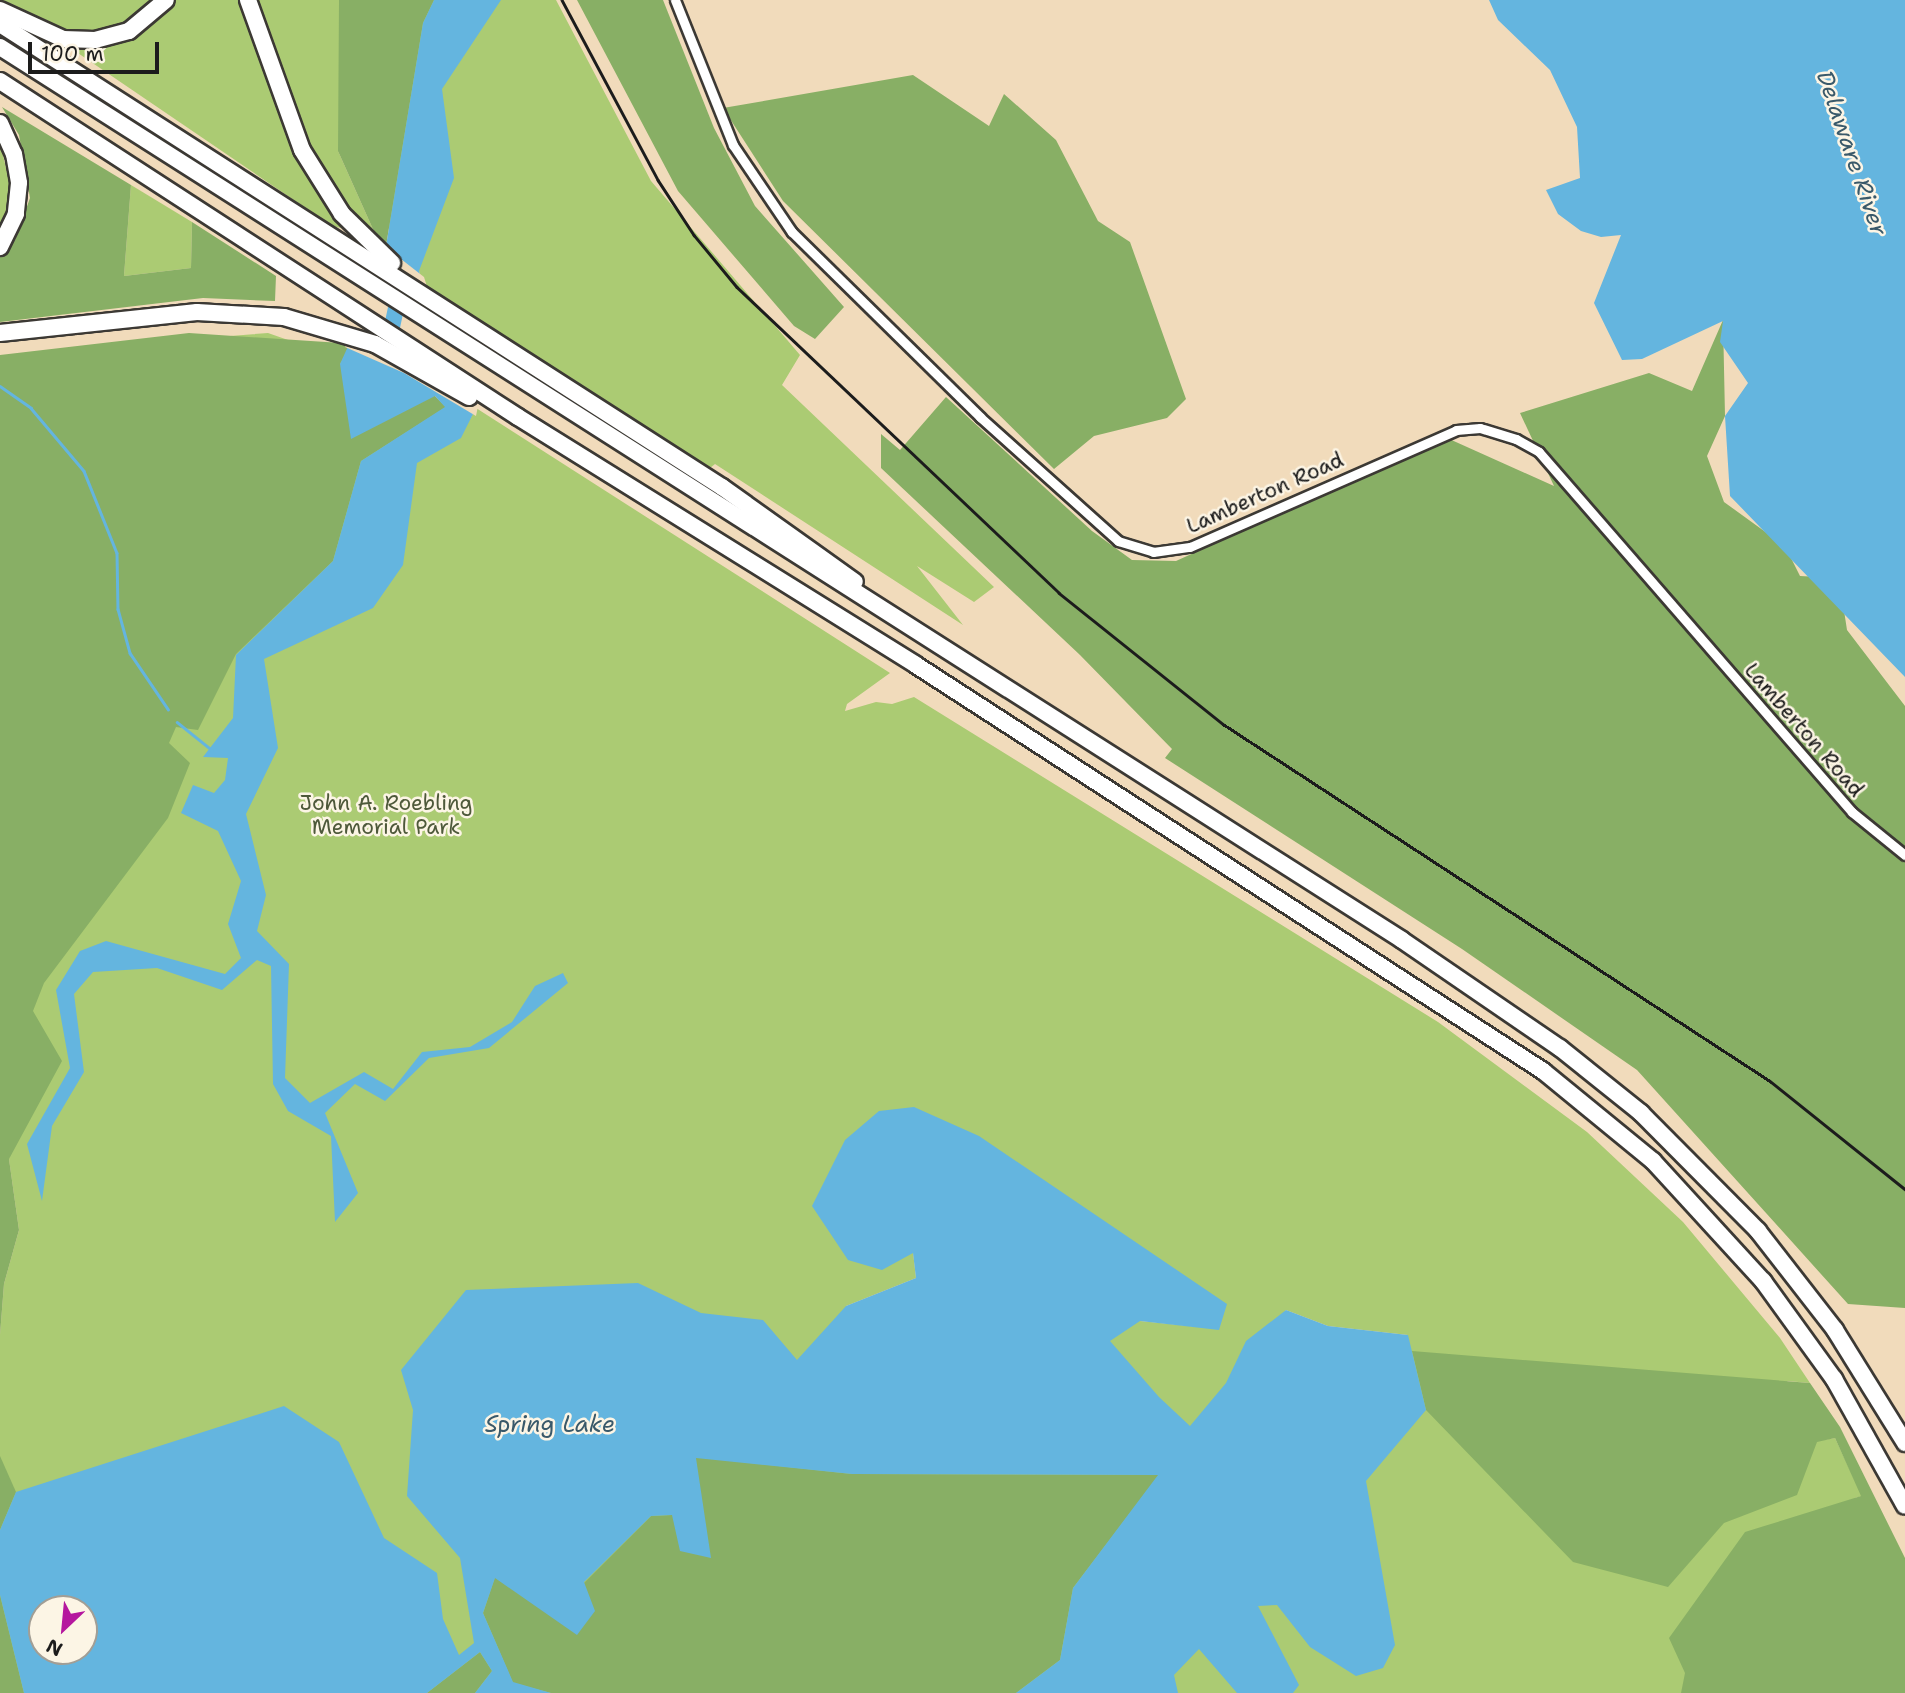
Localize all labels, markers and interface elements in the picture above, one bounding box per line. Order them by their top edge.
scale bar [32,28,163,72]
text: 100 m [41,40,104,68]
water label: Delaware River [1811,67,1893,239]
street label: Lamberton Road [1182,447,1348,539]
street label: Lamberton Road [1739,658,1869,802]
park label: John A. Roebling Memorial Park [300,790,472,840]
water label: Spring Lake [485,1410,615,1438]
north arrow [28,1595,98,1665]
text: N [42,1633,67,1662]

